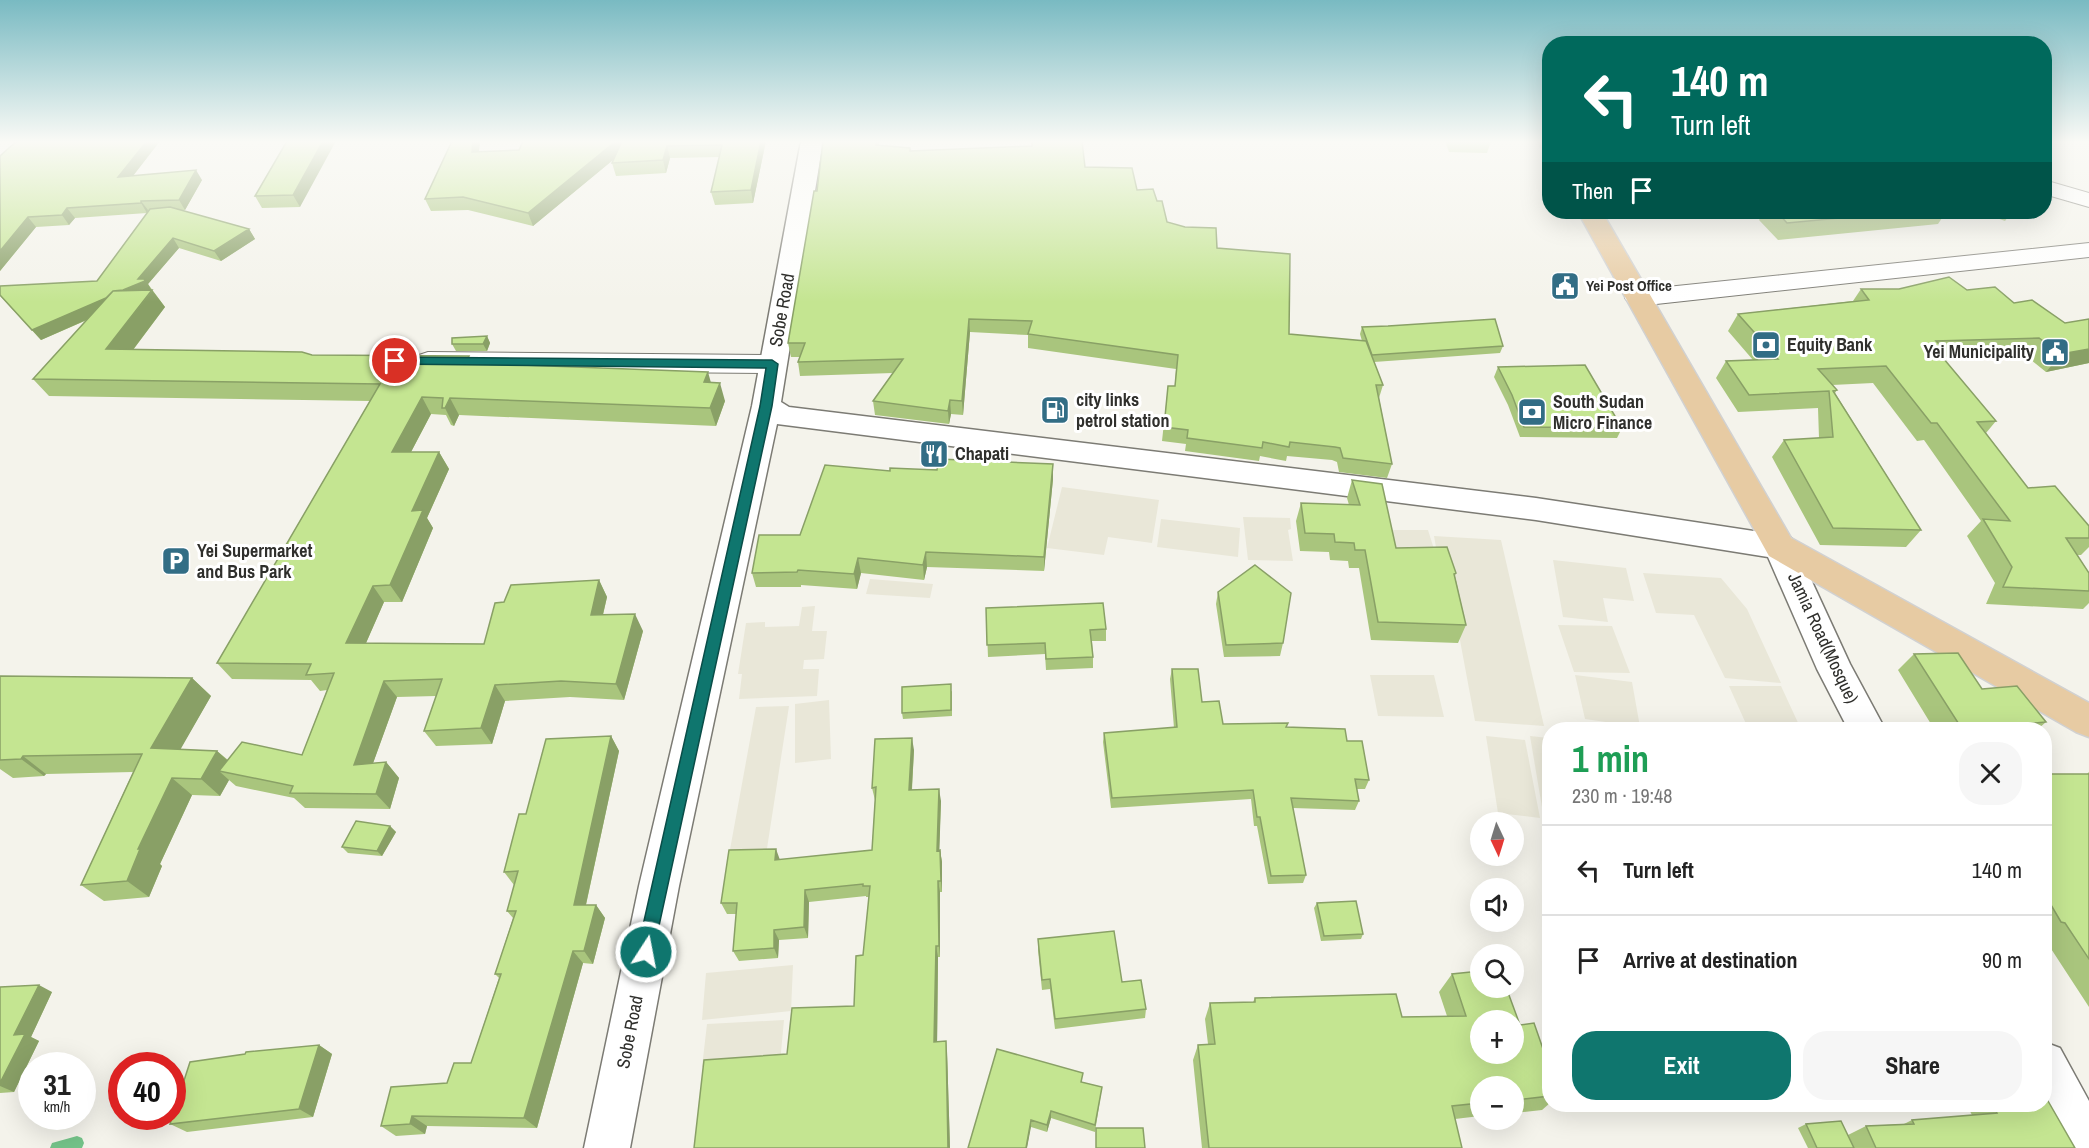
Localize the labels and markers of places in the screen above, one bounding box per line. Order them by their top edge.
public building icon: Yei Post Office [1549,270,1581,302]
place label: Yei Post Office [1586,275,1672,296]
bank icon: Equity Bank [1750,329,1782,361]
place label: Equity Bank [1787,332,1873,357]
pin [369,335,420,386]
public building icon: Yei Municipality [2039,336,2071,368]
place label: Yei Municipality [1924,339,2035,364]
place label: city links petrol station [1076,387,1170,433]
place label: South Sudan Micro Finance [1553,389,1652,435]
fuel station icon: city links petrol station [1039,394,1071,426]
bank icon: South Sudan Micro Finance [1516,396,1548,428]
restaurant icon: Chapati [918,438,950,470]
place label: Chapati [955,441,1009,466]
place label: Yei Supermarket and Bus Park [197,538,313,584]
parking icon: Yei Supermarket and Bus Park [160,545,192,577]

